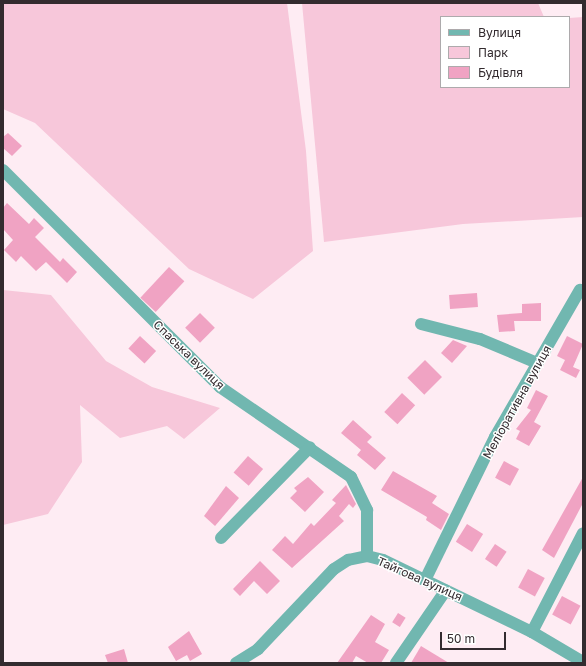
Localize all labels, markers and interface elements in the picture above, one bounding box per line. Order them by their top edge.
legend [440,16,570,88]
text: Вулиця [478,25,521,40]
text: Парк [478,45,508,60]
text: Будівля [478,65,523,80]
street label: Спаська вулиця [150,317,228,393]
street label: Меліоративна вулиця [480,343,554,461]
street label: Тайгова вулиця [375,554,465,604]
scale bar [442,624,508,650]
text: 50 m [447,631,475,646]

